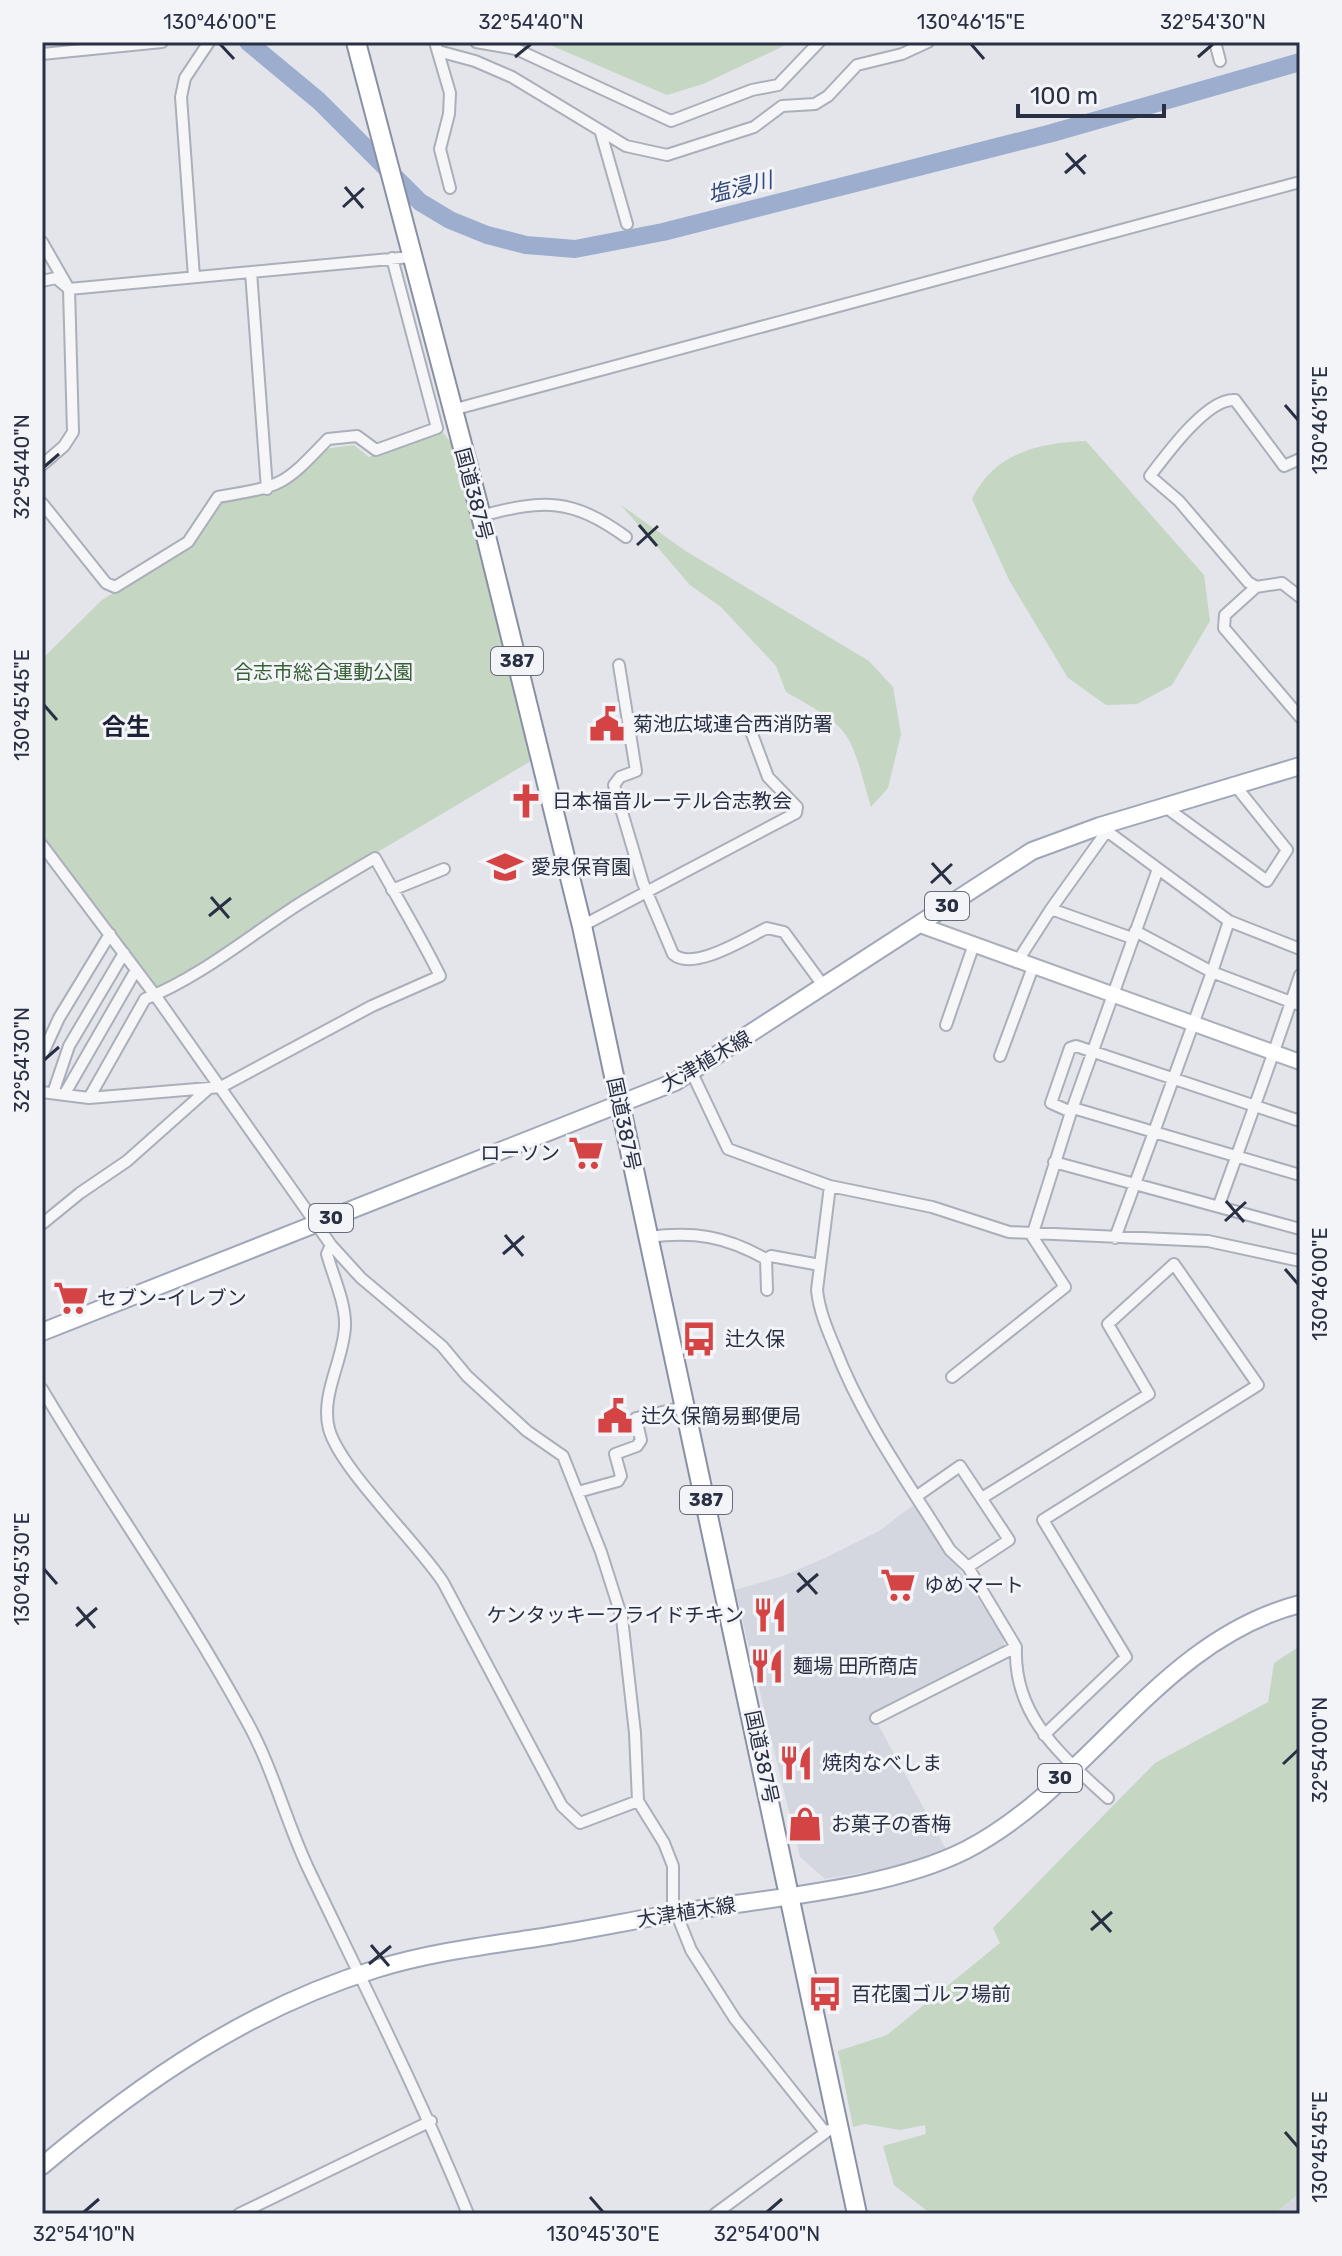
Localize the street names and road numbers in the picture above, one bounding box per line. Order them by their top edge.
street label: 国道387号 [450,445,498,543]
road number: 387 [491,647,543,675]
road number: 30 [925,892,969,920]
street label: 大津植木線 [657,1026,755,1096]
street label: 国道387号 [602,1075,646,1173]
road number: 30 [309,1204,353,1232]
road number: 387 [680,1486,732,1514]
street label: 国道387号 [740,1708,784,1806]
road number: 30 [1038,1764,1082,1792]
street label: 大津植木線 [635,1892,737,1932]

